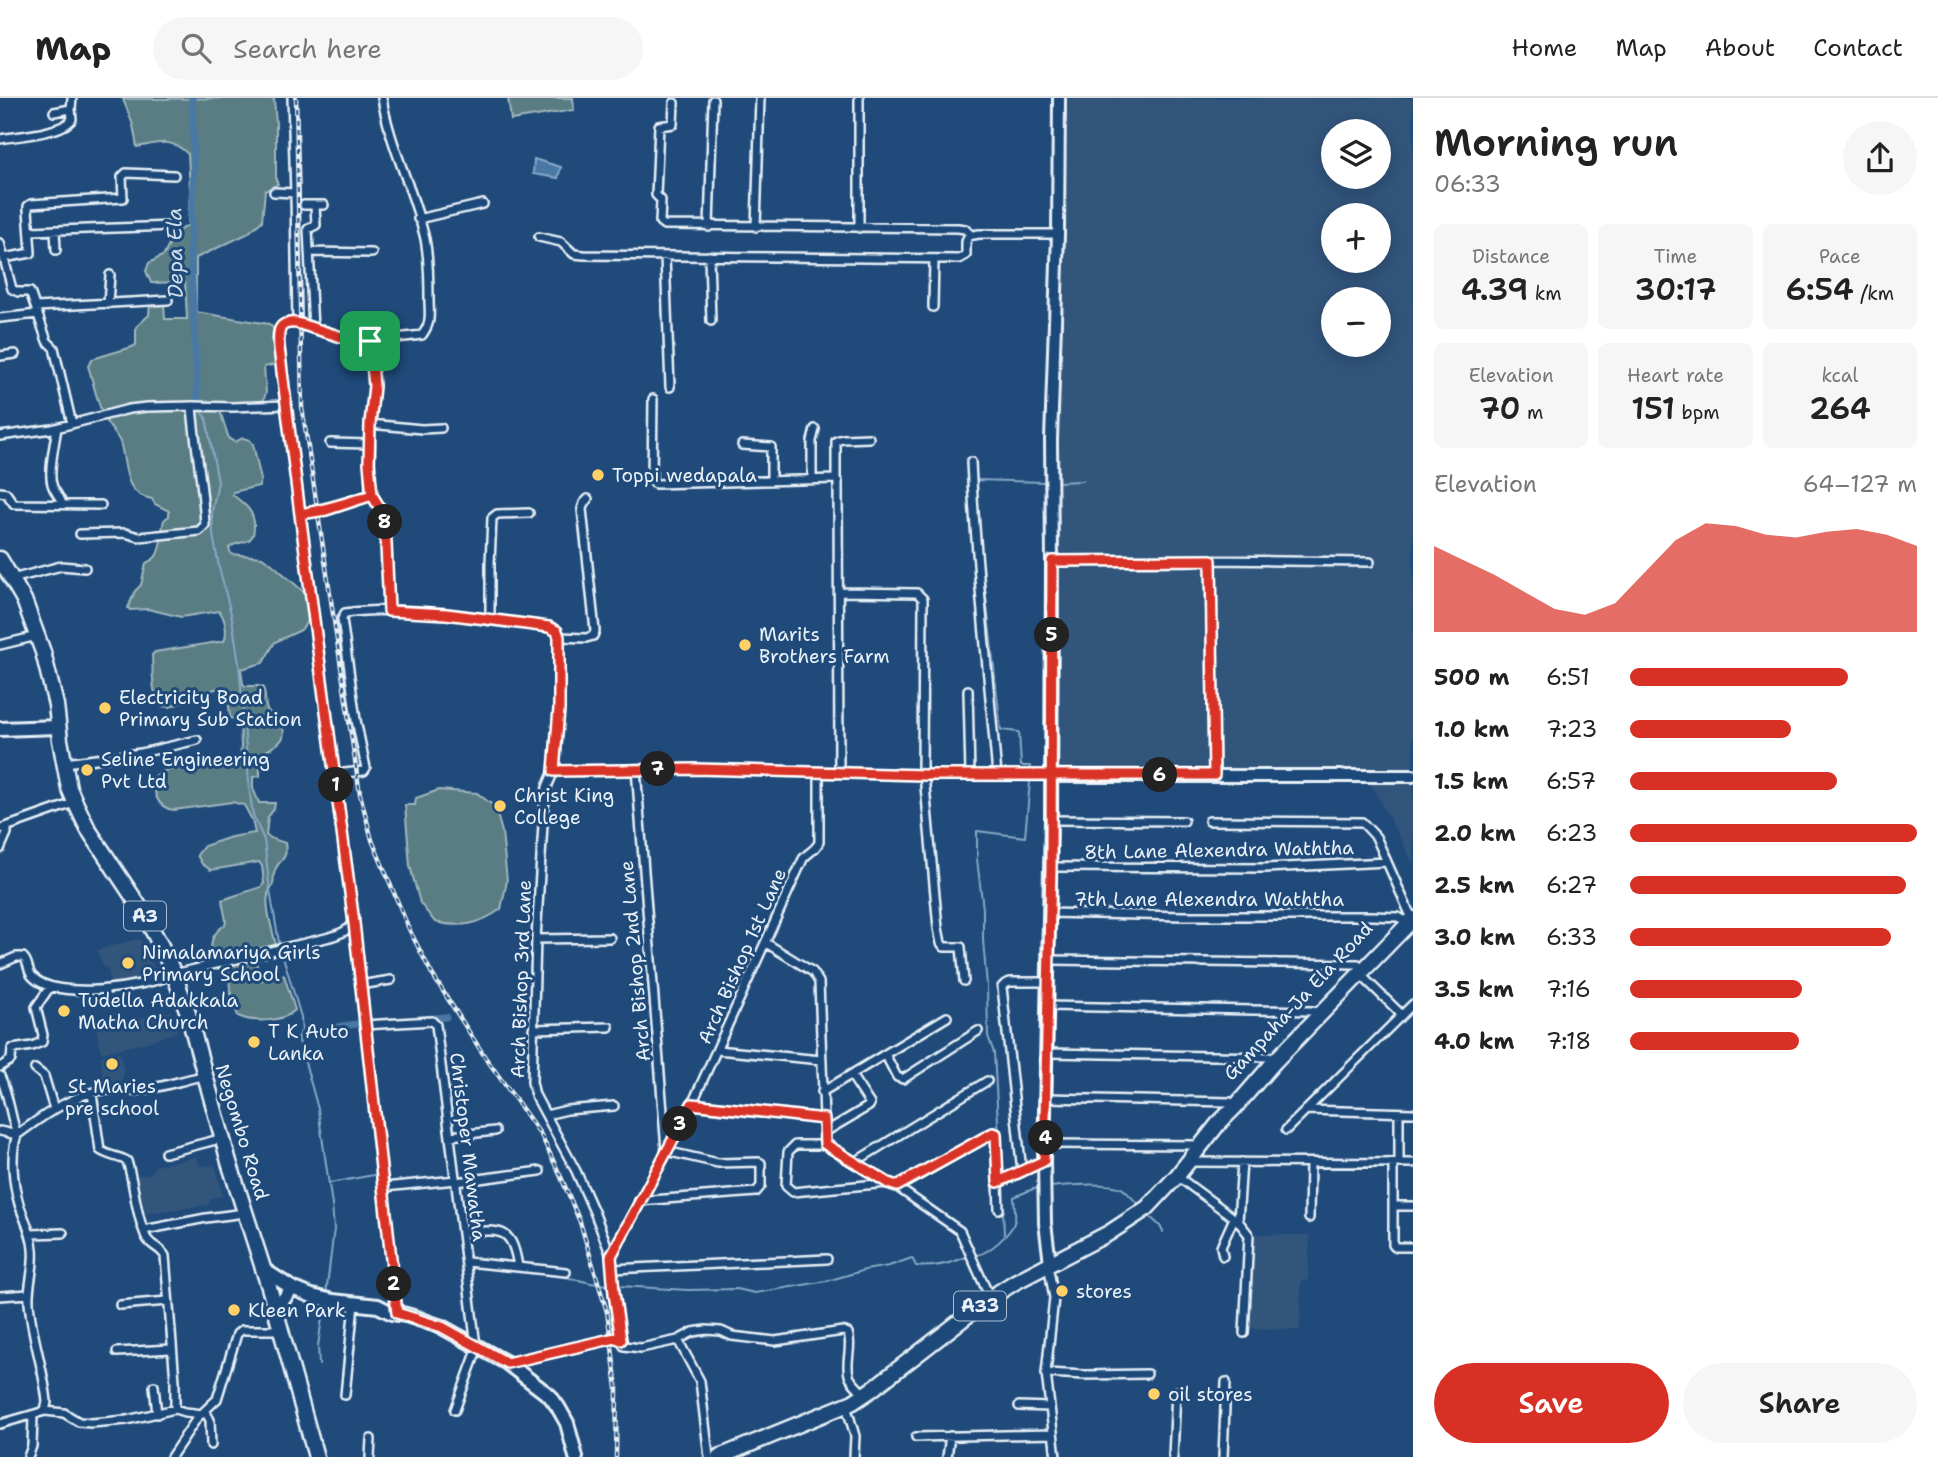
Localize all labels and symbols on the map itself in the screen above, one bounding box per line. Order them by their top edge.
water label: Depa Ela [160,207,190,299]
pin [340,311,400,371]
place label: Toppi wedapala [612,463,757,488]
marker: Toppi wedapala [590,467,606,483]
pin: 8 [368,504,402,540]
pin: 5 [1034,618,1070,652]
place label: Marits Brothers Farm [759,622,890,669]
marker: Marits Brothers Farm [737,637,753,653]
place label: Electricity Boad Primary Sub Station [119,685,302,732]
marker: Electricity Boad Primary Sub Station [97,700,113,716]
place label: Seline Engineering Pvt Ltd [101,747,270,794]
pin: 7 [640,752,676,786]
pin: 6 [1142,758,1178,792]
marker: Seline Engineering Pvt Ltd [79,762,95,778]
pin: 1 [318,768,354,802]
place label: Christ King College [514,783,614,830]
marker: Christ King College [492,798,508,814]
street label: 8th Lane Alexendra Waththa [1084,835,1354,865]
street label: Arch Bishop 2nd Lane [614,859,656,1063]
street label: Arch Bishop 1st Lane [692,864,792,1048]
street label: Arch Bishop 3rd Lane [505,879,537,1079]
street label: 7th Lane Alexendra Waththa [1074,887,1344,912]
road number: A3 [124,902,166,930]
street label: Gampaha-Ja Ela Road [1218,916,1378,1086]
place label: Nimalamariya Girls Primary School [142,940,321,987]
marker: Nimalamariya Girls Primary School [120,955,136,971]
place label: Tudella Adakkala Matha Church [78,988,238,1035]
marker: Tudella Adakkala Matha Church [56,1003,72,1019]
place label: T K Auto Lanka [268,1019,349,1066]
marker: T K Auto Lanka [246,1034,262,1050]
street label: Christoper Mawatha [444,1051,492,1243]
marker: St Maries pre school [104,1056,120,1072]
street label: Negombo Road [209,1061,275,1203]
place label: St Maries pre school [65,1074,159,1121]
pin: 3 [662,1107,698,1142]
pin: 4 [1028,1121,1064,1156]
pin: 2 [376,1266,412,1302]
place label: stores [1076,1279,1132,1304]
marker: stores [1054,1283,1070,1299]
road number: A33 [954,1292,1006,1321]
place label: Kleen Park [248,1298,346,1323]
marker: Kleen Park [226,1302,242,1318]
place label: oil stores [1168,1382,1253,1407]
marker: oil stores [1146,1386,1162,1402]

